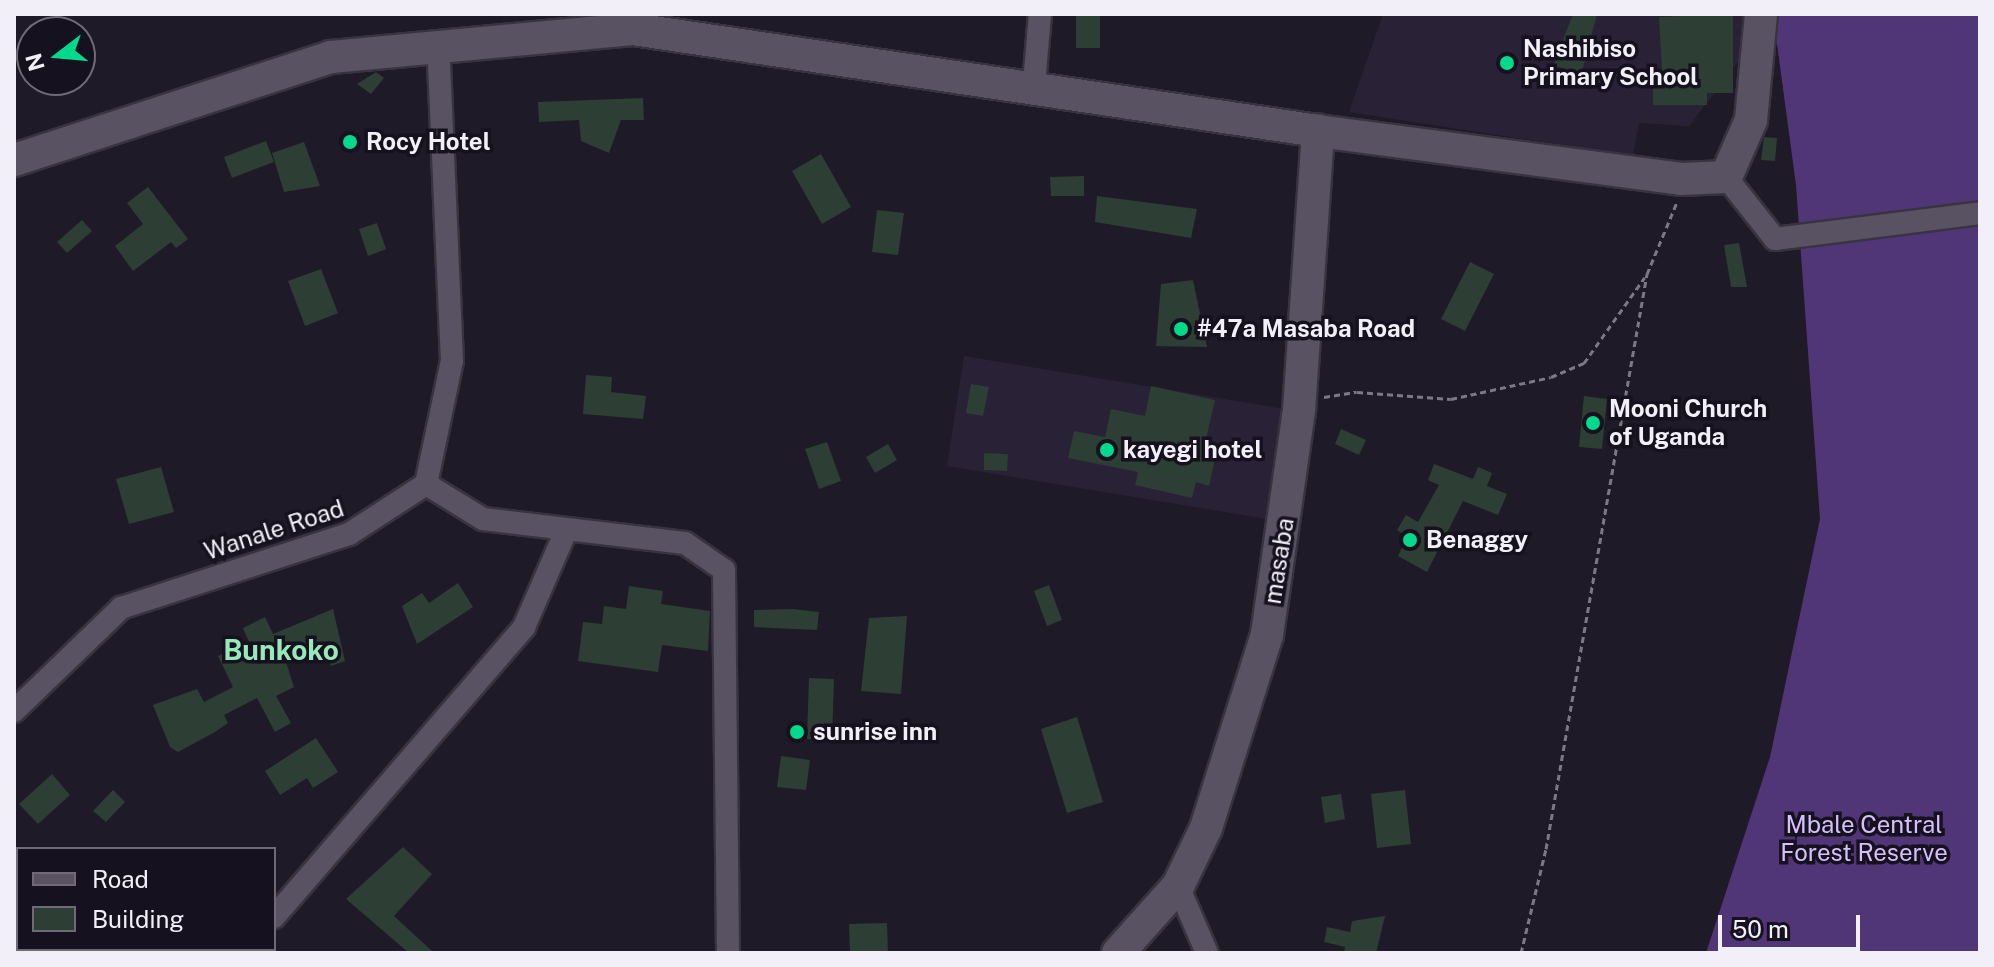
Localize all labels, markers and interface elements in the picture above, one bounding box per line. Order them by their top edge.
north arrow [16,16,96,96]
place label: Nashibiso Primary School [1523,35,1698,91]
text: N [20,50,50,74]
marker: Nashibiso Primary School [1498,54,1516,72]
place label: Rocy Hotel [366,128,491,156]
marker: Rocy Hotel [341,133,359,151]
place label: #47a Masaba Road [1197,315,1415,343]
marker: #47a Masaba Road [1172,320,1190,338]
place label: Mooni Church of Uganda [1609,395,1767,451]
marker: Mooni Church of Uganda [1584,414,1602,432]
place label: kayegi hotel [1123,436,1262,464]
marker: kayegi hotel [1098,441,1116,459]
street label: Wanale Road [201,494,347,566]
street label: masaba [1258,516,1300,606]
place label: Benaggy [1426,526,1528,554]
marker: Benaggy [1401,531,1419,549]
district label: Bunkoko [223,633,339,667]
place label: sunrise inn [813,718,937,746]
marker: sunrise inn [788,723,806,741]
park label: Mbale Central Forest Reserve [1780,811,1948,867]
legend [16,847,276,951]
text: Road [92,865,149,893]
scale bar [1722,899,1864,949]
text: Building [92,905,184,933]
text: 50 m [1732,915,1789,943]

